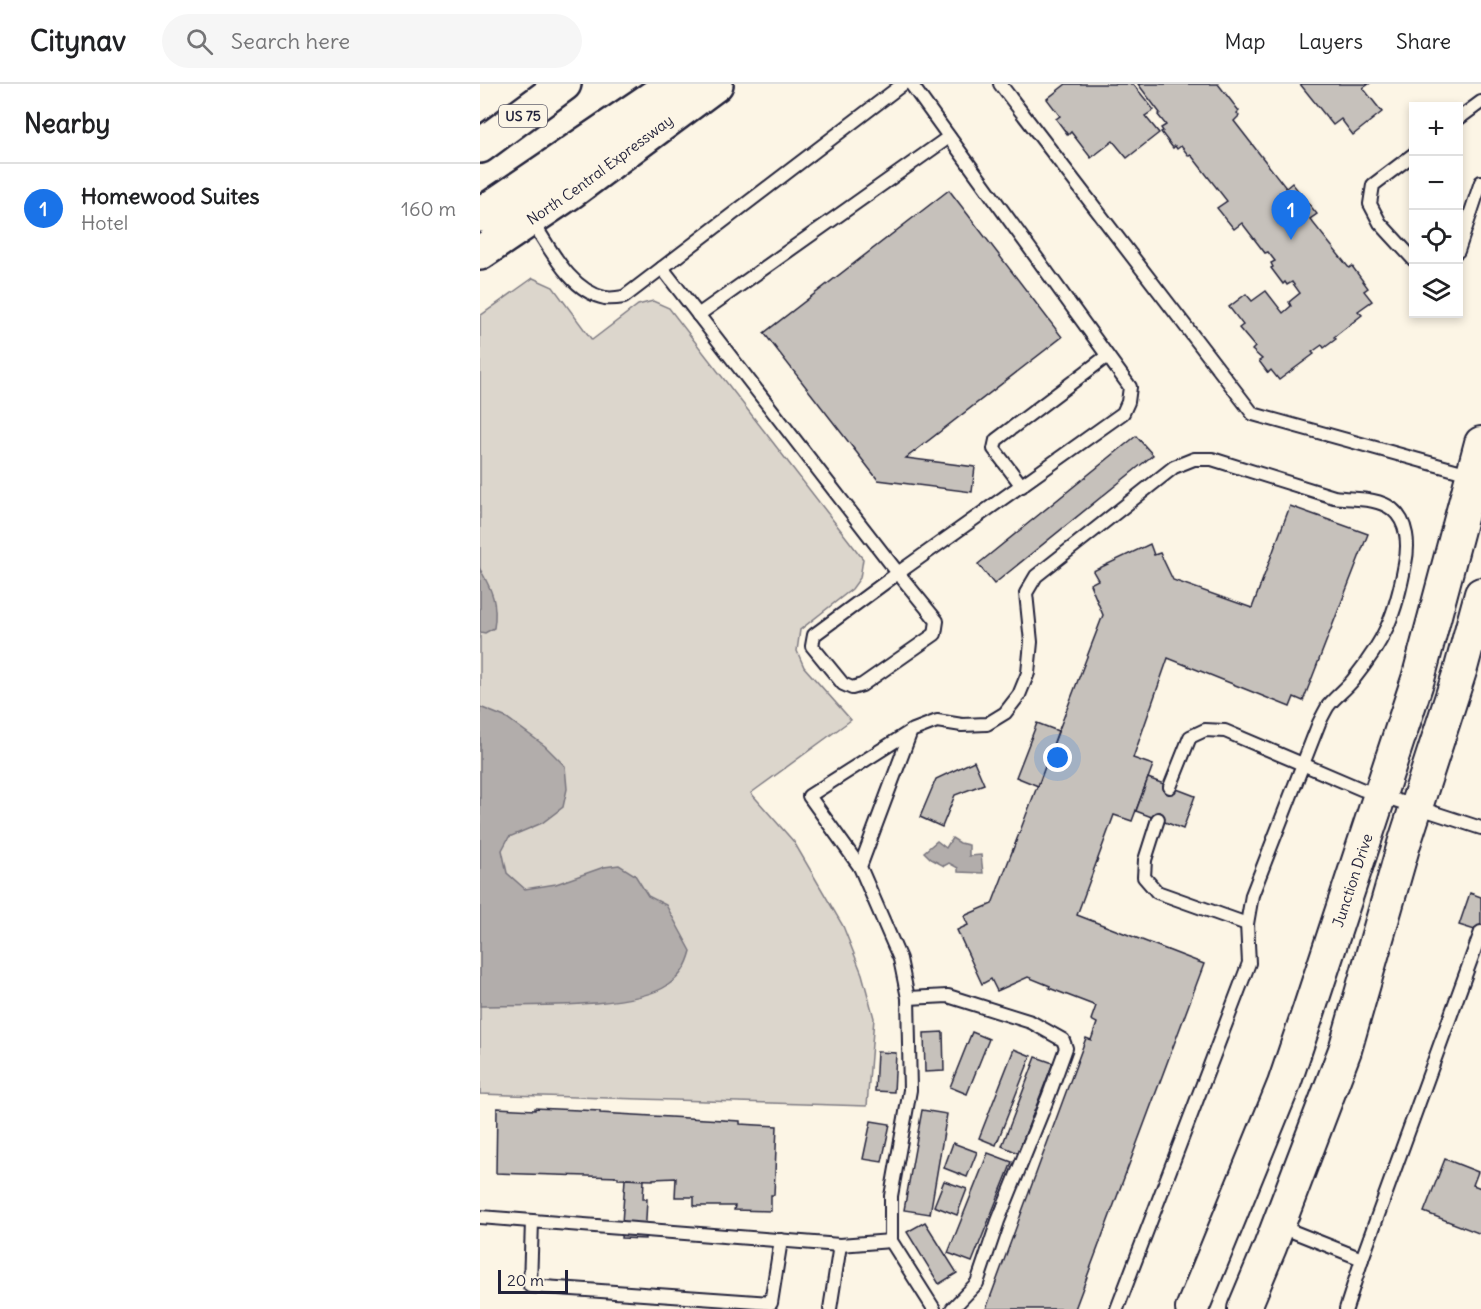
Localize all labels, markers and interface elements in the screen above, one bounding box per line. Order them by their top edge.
search box [162,14,582,68]
text: Citynav [30,23,126,59]
icon: search [183,25,216,58]
text: Search here [231,27,350,55]
text: Map [1225,28,1265,55]
text: Layers [1298,28,1363,55]
text: Share [1396,28,1451,55]
map controls [1409,102,1463,318]
button: + [1409,102,1463,156]
road number: US 75 [499,105,547,127]
text: Nearby [24,107,110,140]
street label: North Central Expressway [523,110,676,228]
button: − [1409,156,1463,210]
text: Homewood Suites [81,182,260,210]
pin: 1 [1272,190,1310,240]
text: 1 [40,196,47,221]
text: 160 m [401,196,456,221]
text: Hotel [81,210,128,235]
button: locate [1409,210,1463,264]
button: layers [1409,264,1463,318]
your location [1043,743,1072,772]
street label: Junction Drive [1328,831,1376,929]
scale bar [498,1267,568,1294]
text: 20 m [507,1270,544,1290]

